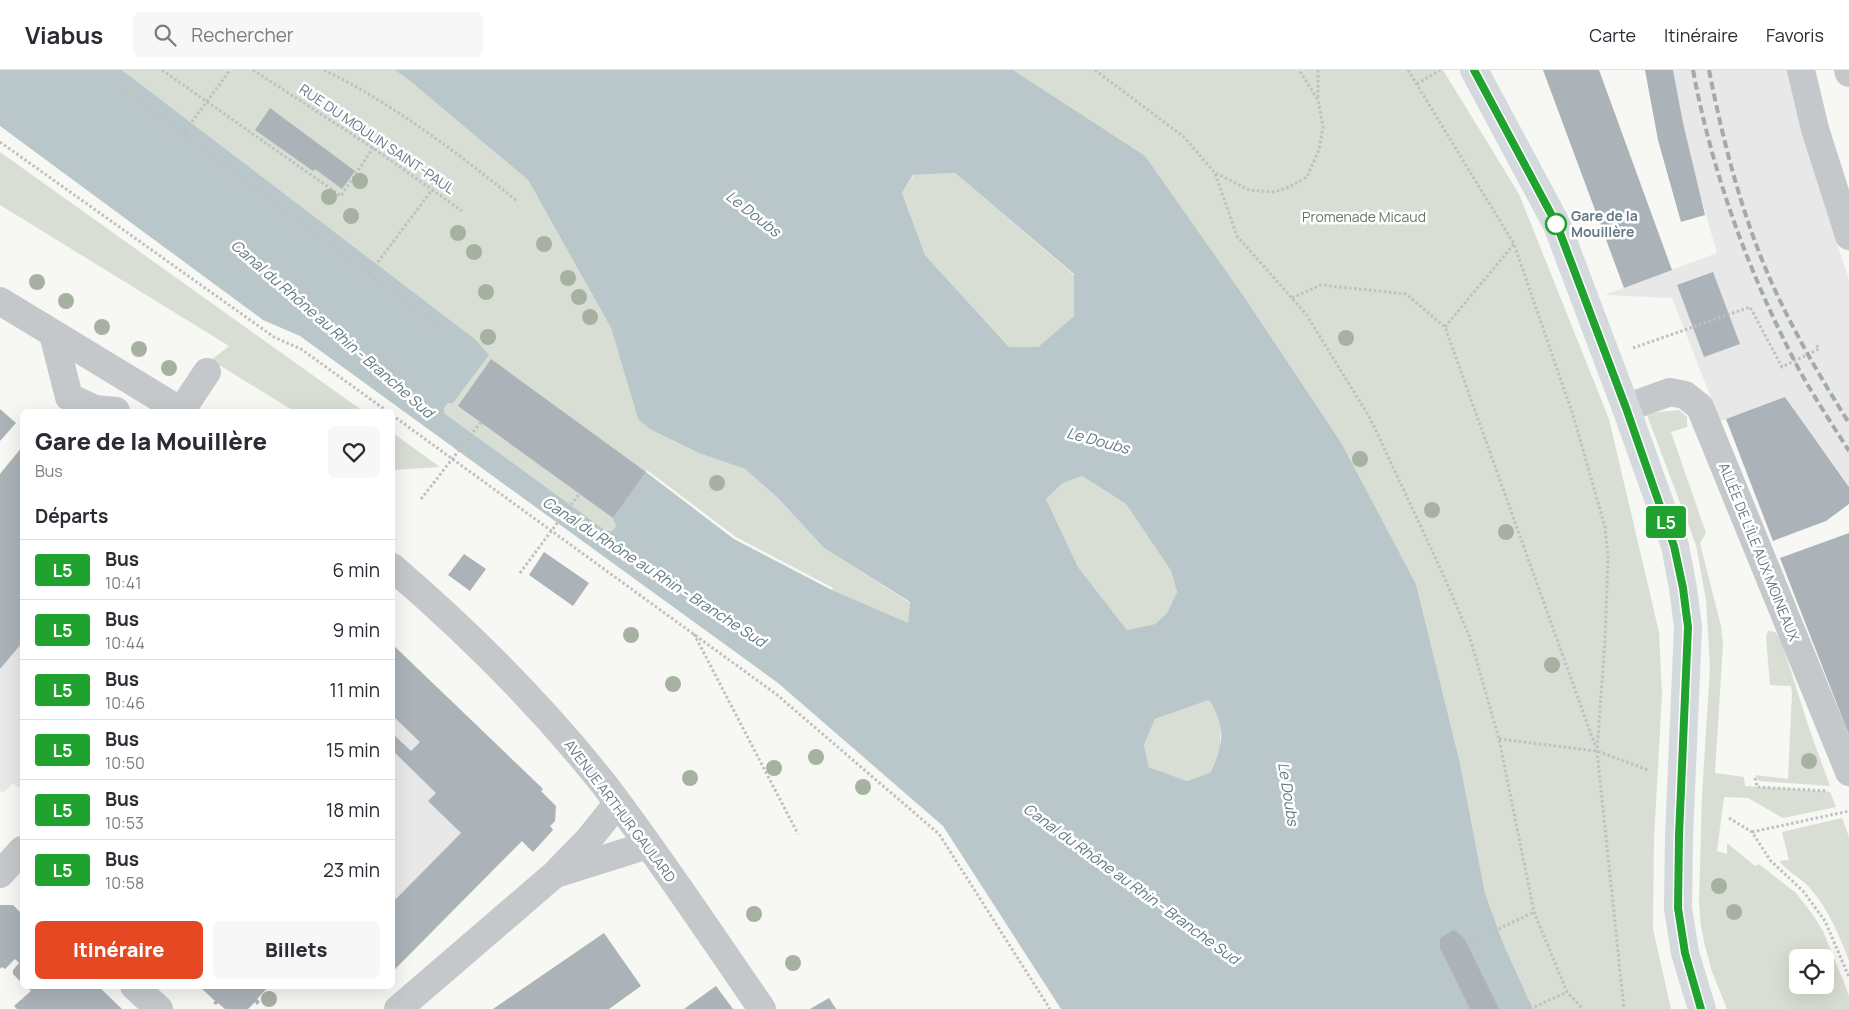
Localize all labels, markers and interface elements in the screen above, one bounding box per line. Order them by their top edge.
search box [133,12,483,57]
text: Viabus [25,18,103,51]
icon: search [151,21,179,49]
text: Rechercher [191,22,294,48]
text: Carte [1589,23,1636,47]
text: Itinéraire [1664,23,1738,47]
text: Favoris [1766,23,1824,47]
street label: RUE DU MOULIN SAINT-PAUL [296,79,459,198]
water label: Le Doubs [722,186,786,242]
place label: Gare de la Mouillère [1571,206,1638,241]
park label: Promenade Micaud [1302,207,1426,226]
marker: Gare de la Mouillère [1545,213,1567,235]
water label: Canal du Rhône au Rhin - Branche Sud [226,235,440,424]
water label: Le Doubs [1065,422,1133,459]
text: Gare de la Mouillère [35,424,267,457]
button: heart [328,426,380,478]
text: Bus [35,460,63,482]
street label: ALLÉE DE L'ÎLE AUX MOINEAUX [1715,460,1804,644]
water label: Canal du Rhône au Rhin - Branche Sud [539,491,772,653]
text: Départs [35,503,108,529]
line badge: L5 [1644,506,1688,538]
text: L5 [1656,510,1676,534]
text: Bus [105,546,139,572]
text: 6 min [333,557,380,583]
text: L5 [52,558,73,582]
text: 10:41 [105,572,141,594]
text: Bus [105,606,139,632]
text: 9 min [333,617,380,643]
text: L5 [52,618,73,642]
text: 10:44 [105,632,145,654]
text: Bus [105,666,139,692]
text: 11 min [330,677,380,703]
text: L5 [52,678,73,702]
text: 10:46 [105,692,145,714]
text: Bus [105,726,139,752]
street label: AVENUE ARTHUR GAULARD [560,736,680,886]
text: 15 min [326,737,380,763]
text: L5 [52,738,73,762]
text: 10:50 [105,752,145,774]
water label: Le Doubs [1273,761,1304,828]
text: Bus [105,786,139,812]
text: 18 min [326,797,380,823]
text: L5 [52,798,73,822]
water label: Canal du Rhône au Rhin - Branche Sud [1019,798,1245,970]
text: 10:53 [105,812,144,834]
text: Bus [105,846,139,872]
text: 23 min [323,857,380,883]
text: L5 [52,858,73,882]
text: 10:58 [105,872,144,894]
button: Itinéraire [35,921,203,979]
button: Billets [213,921,380,979]
map controls [1789,949,1834,994]
button: locate [1789,949,1834,994]

